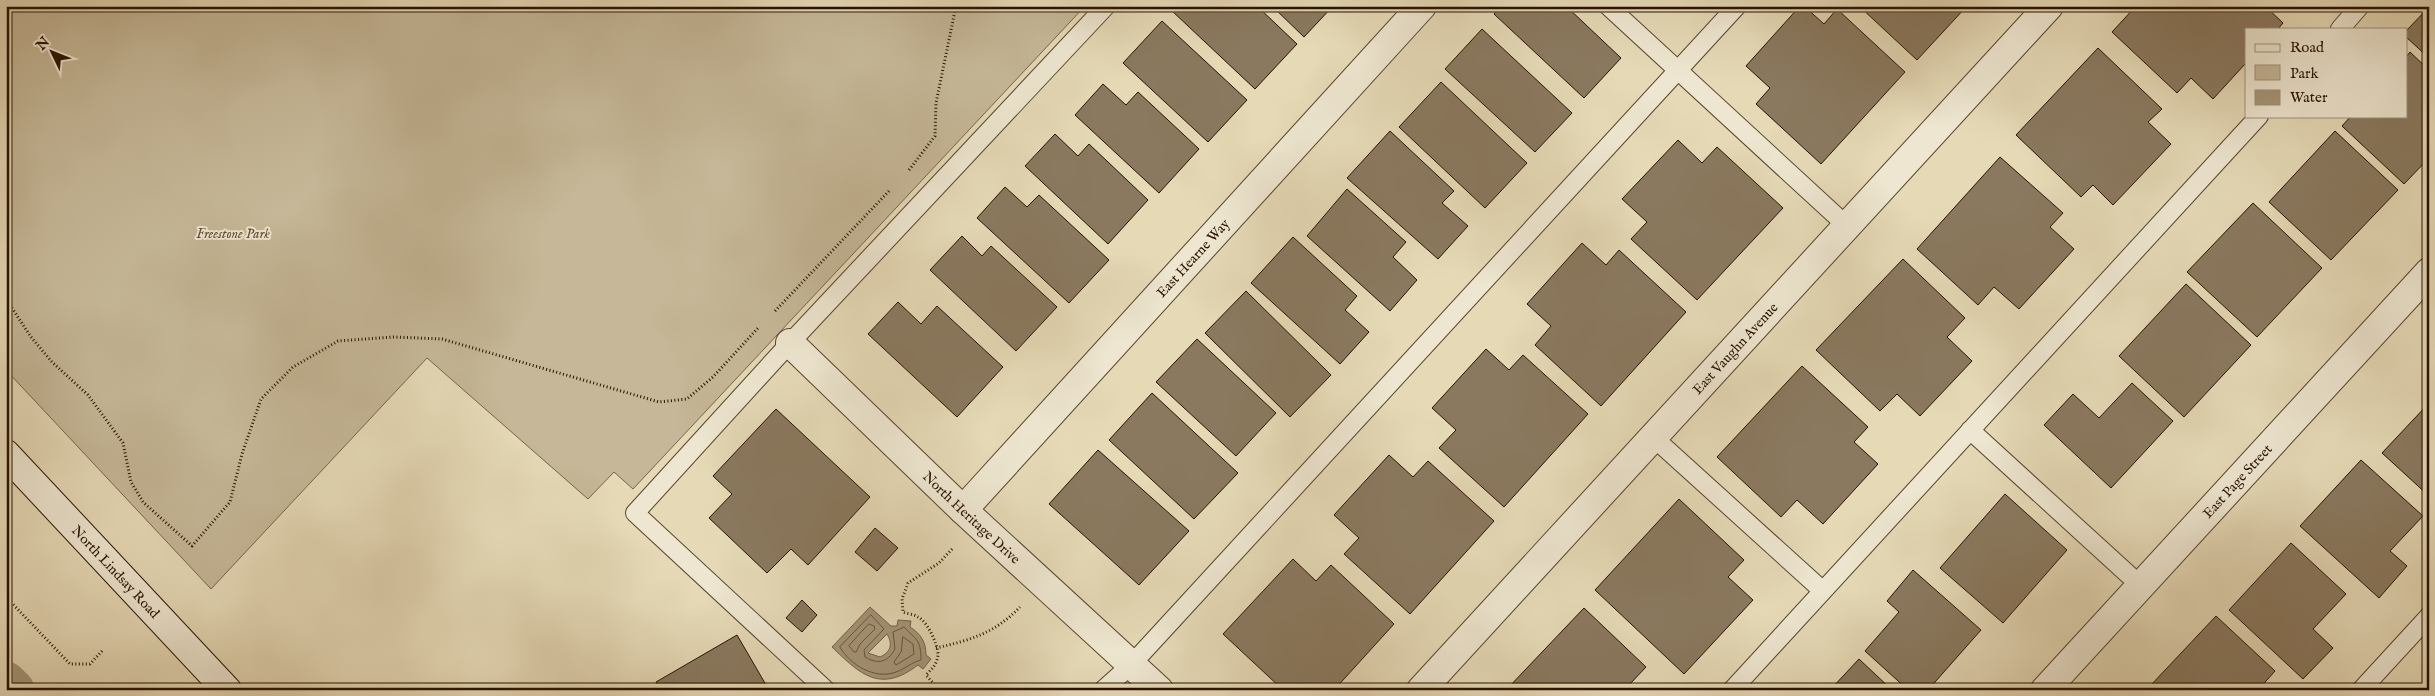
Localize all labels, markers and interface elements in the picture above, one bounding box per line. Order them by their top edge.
north arrow [28,28,78,78]
legend [2245,28,2408,118]
text: N [32,33,54,55]
text: Road [2290,38,2325,57]
text: Park [2290,64,2320,83]
text: Water [2290,88,2328,107]
street label: East Hearne Way [1153,215,1234,302]
park label: Freestone Park [196,225,270,243]
street label: East Vaughn Avenue [1689,299,1783,399]
street label: East Page Street [2199,440,2277,522]
street label: North Heritage Drive [919,468,1024,569]
street label: North Lindsay Road [67,522,164,623]

